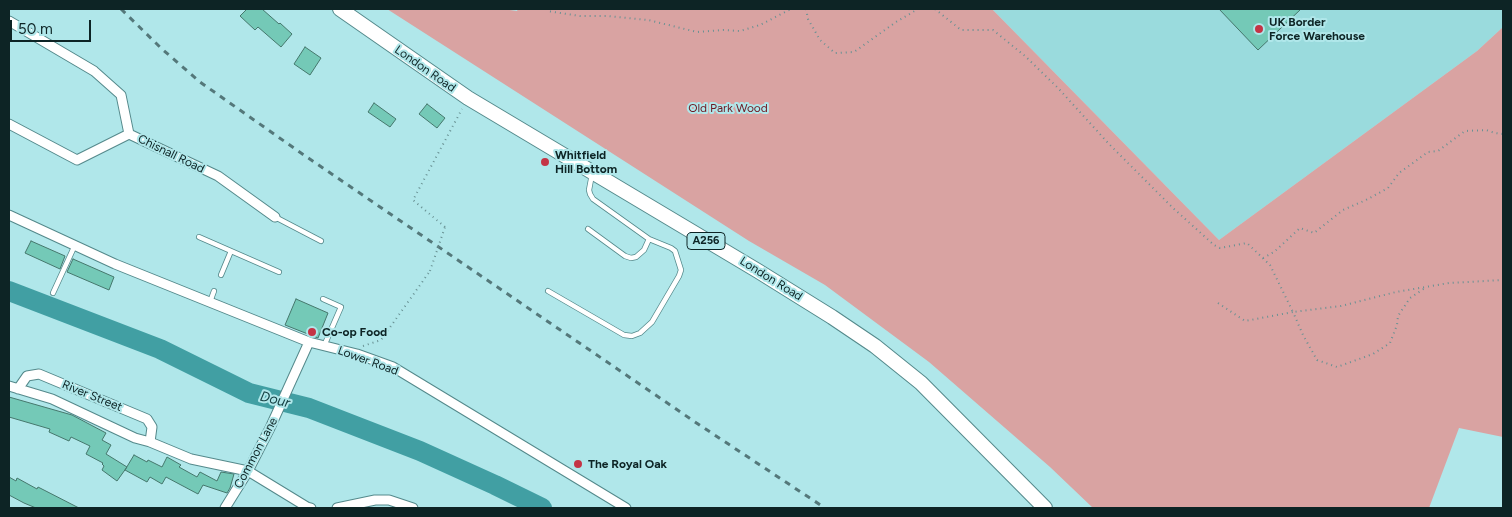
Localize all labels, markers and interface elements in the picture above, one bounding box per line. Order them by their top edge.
scale bar [12,10,94,42]
place label: UK Border Force Warehouse [1269,15,1365,43]
text: 50 m [18,20,53,38]
marker: UK Border Force Warehouse [1253,23,1265,35]
street label: London Road [392,43,458,95]
park label: Old Park Wood [688,101,768,115]
street label: Chisnall Road [135,132,207,176]
place label: Whitfield Hill Bottom [555,148,617,176]
marker: Whitfield Hill Bottom [539,156,551,168]
road number: A256 [687,232,725,250]
street label: London Road [737,254,805,304]
place label: Co-op Food [322,325,387,339]
marker: Co-op Food [306,326,318,338]
street label: Lower Road [336,343,400,379]
street label: River Street [60,377,124,415]
water label: Dour [258,388,292,412]
street label: Common Lane [231,415,281,491]
place label: The Royal Oak [588,457,667,471]
marker: The Royal Oak [572,458,584,470]

